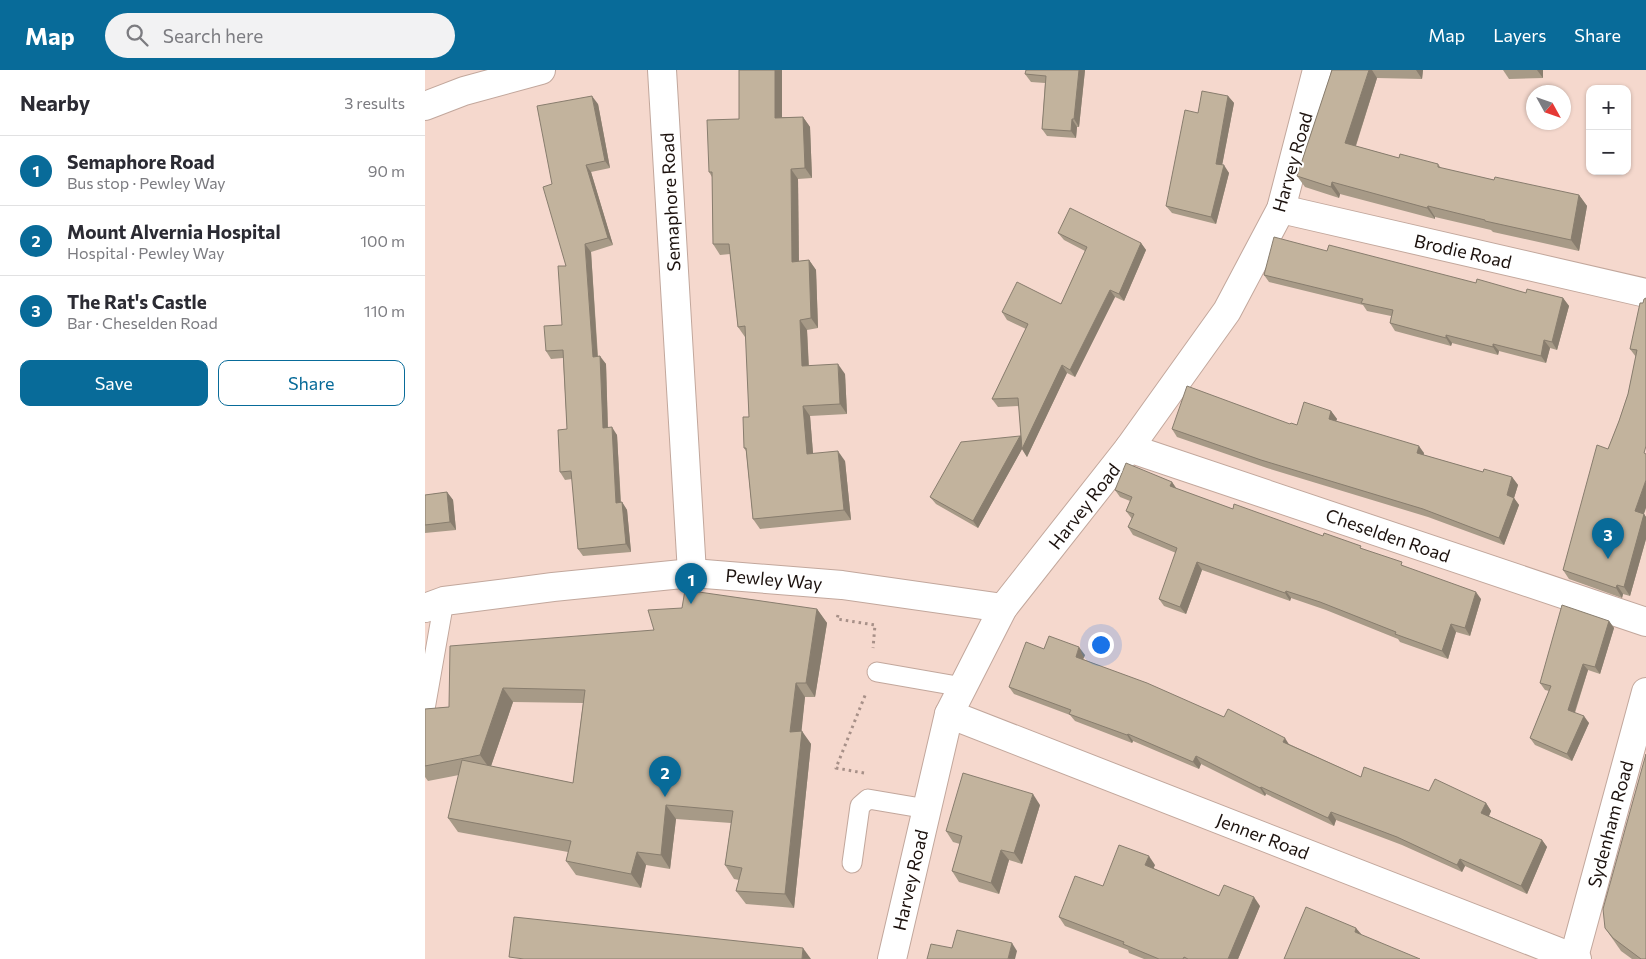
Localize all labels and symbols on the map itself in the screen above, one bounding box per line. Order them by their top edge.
north arrow [1526,85,1571,130]
street label: Harvey Road [1267,109,1317,215]
street label: Semaphore Road [655,132,685,272]
street label: Brodie Road [1412,229,1514,273]
street label: Harvey Road [1044,459,1124,553]
street label: Cheselden Road [1323,503,1453,567]
pin: 3 [1592,518,1624,559]
pin: 1 [675,563,707,604]
street label: Pewley Way [725,564,823,594]
your location [1088,632,1114,658]
pin: 2 [649,756,681,797]
street label: Sydenham Road [1583,758,1637,890]
street label: Jenner Road [1214,808,1312,864]
street label: Harvey Road [888,827,932,933]

